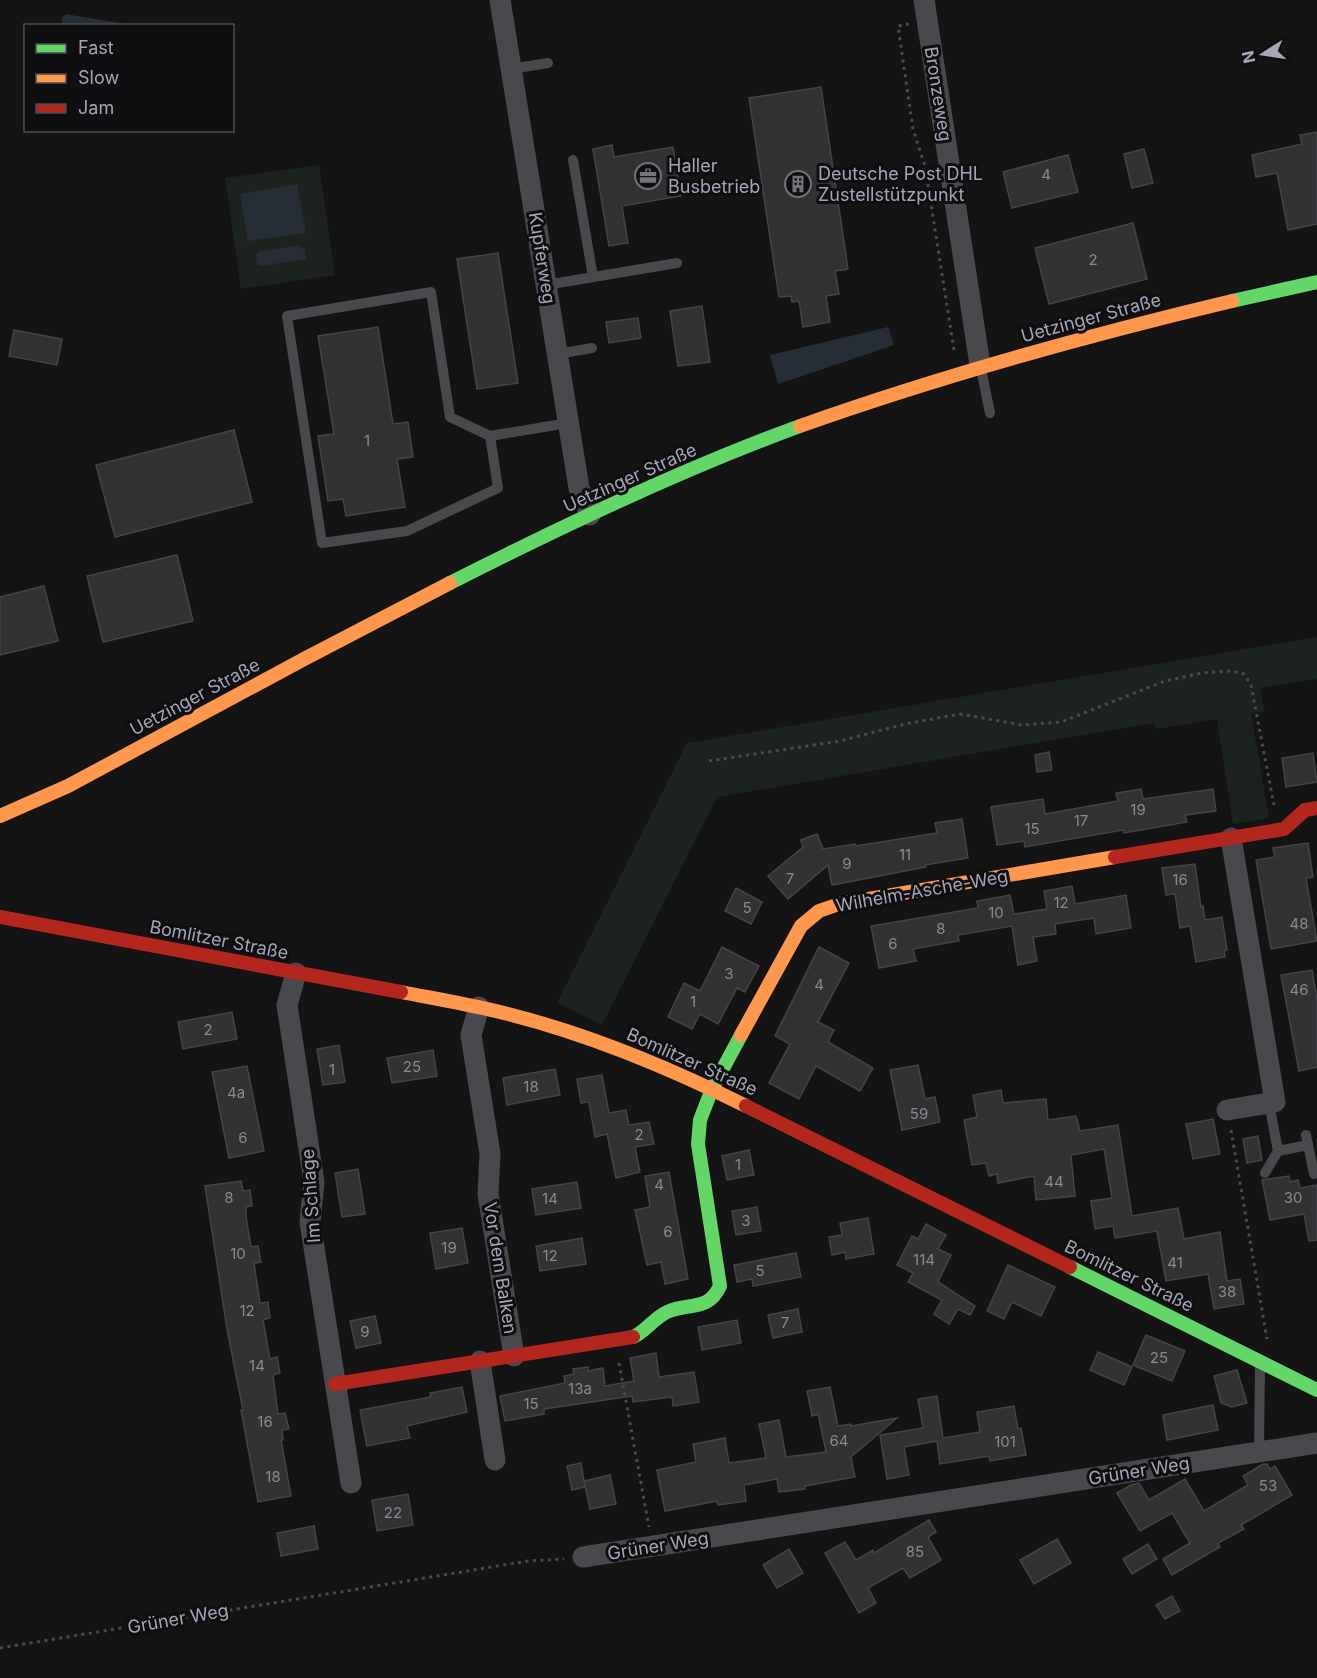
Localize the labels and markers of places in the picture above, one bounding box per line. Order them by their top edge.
place label: Haller Busbetrieb [668,155,760,197]
office icon: Haller Busbetrieb [633,161,663,191]
place label: Deutsche Post DHL Zustellstützpunkt [818,163,983,205]
building icon: Deutsche Post DHL Zustellstützpunkt [783,169,813,199]

